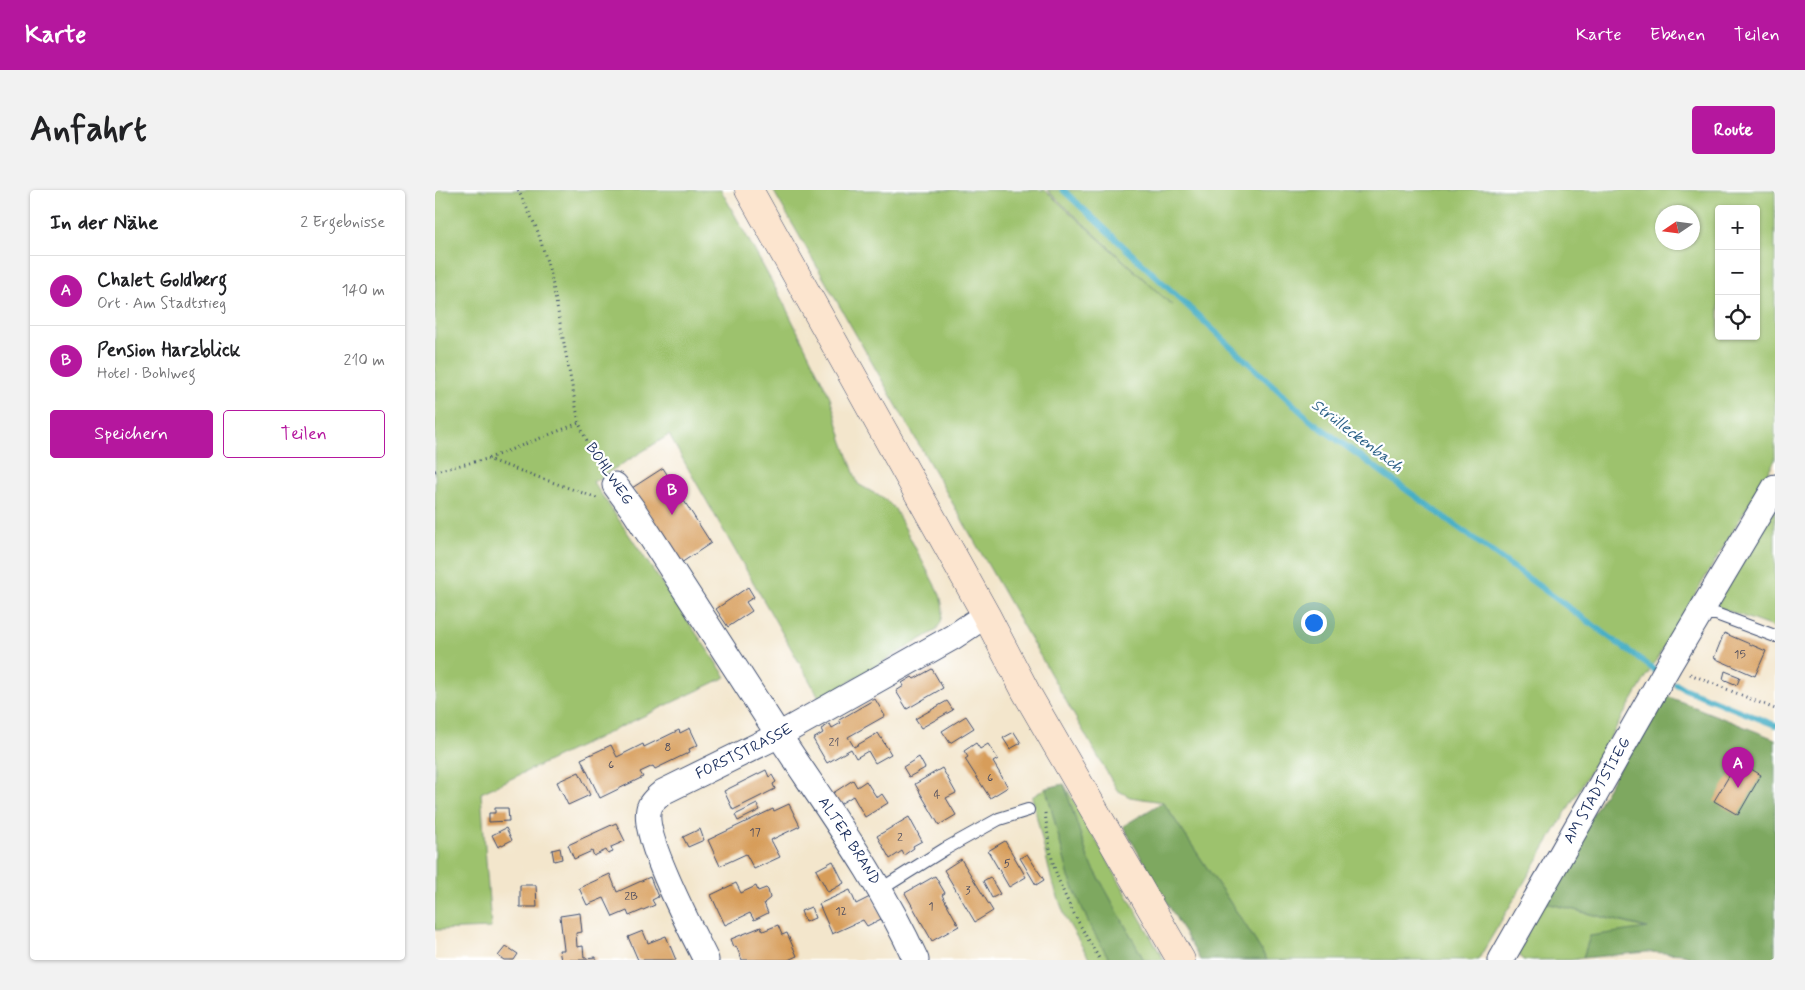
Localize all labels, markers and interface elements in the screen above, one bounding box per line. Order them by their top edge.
text: Karte [25,20,86,51]
text: Karte [1576,23,1622,47]
text: Ebenen [1650,23,1706,47]
text: Teilen [1734,23,1780,47]
button: Route [1692,106,1775,154]
text: Anfahrt [30,107,147,153]
north arrow [1655,205,1700,250]
map controls [1715,205,1760,340]
button: + [1715,205,1760,250]
text: In der Nähe [50,209,158,237]
text: 2 Ergebnisse [300,212,385,233]
button: − [1715,250,1760,295]
text: Chalet Goldberg [97,268,227,293]
text: A [61,280,71,301]
text: 140 m [341,280,385,301]
text: Ort · Am Stadtstieg [97,293,226,314]
button: locate [1715,295,1760,340]
text: Pension Harzblick [97,338,240,363]
text: B [61,350,71,371]
text: 210 m [344,350,385,371]
text: Hotel · Bohlweg [97,363,196,384]
water label: Strülleckenbach [1307,395,1407,478]
button: Speichern [50,410,213,458]
button: Teilen [223,410,385,458]
street label: BOHLWEG [581,439,637,509]
pin: B [656,474,688,515]
your location [1301,610,1327,636]
house number: 15 [1734,647,1746,663]
street label: FORSTSTRASSE [692,719,797,784]
street label: AM STADTSTIEG [1559,734,1636,847]
house number: 21 [828,735,840,751]
house number: 8 [665,740,671,756]
pin: A [1722,747,1754,788]
house number: 6 [608,757,614,773]
house number: 6 [987,770,993,786]
house number: 4 [934,787,941,803]
street label: ALTER BRAND [813,793,884,889]
house number: 17 [749,825,761,841]
house number: 2 [897,830,903,846]
house number: 5 [1003,856,1011,872]
house number: 3 [965,883,971,899]
house number: 2B [624,889,638,905]
house number: 1 [928,899,934,915]
house number: 12 [835,904,847,920]

